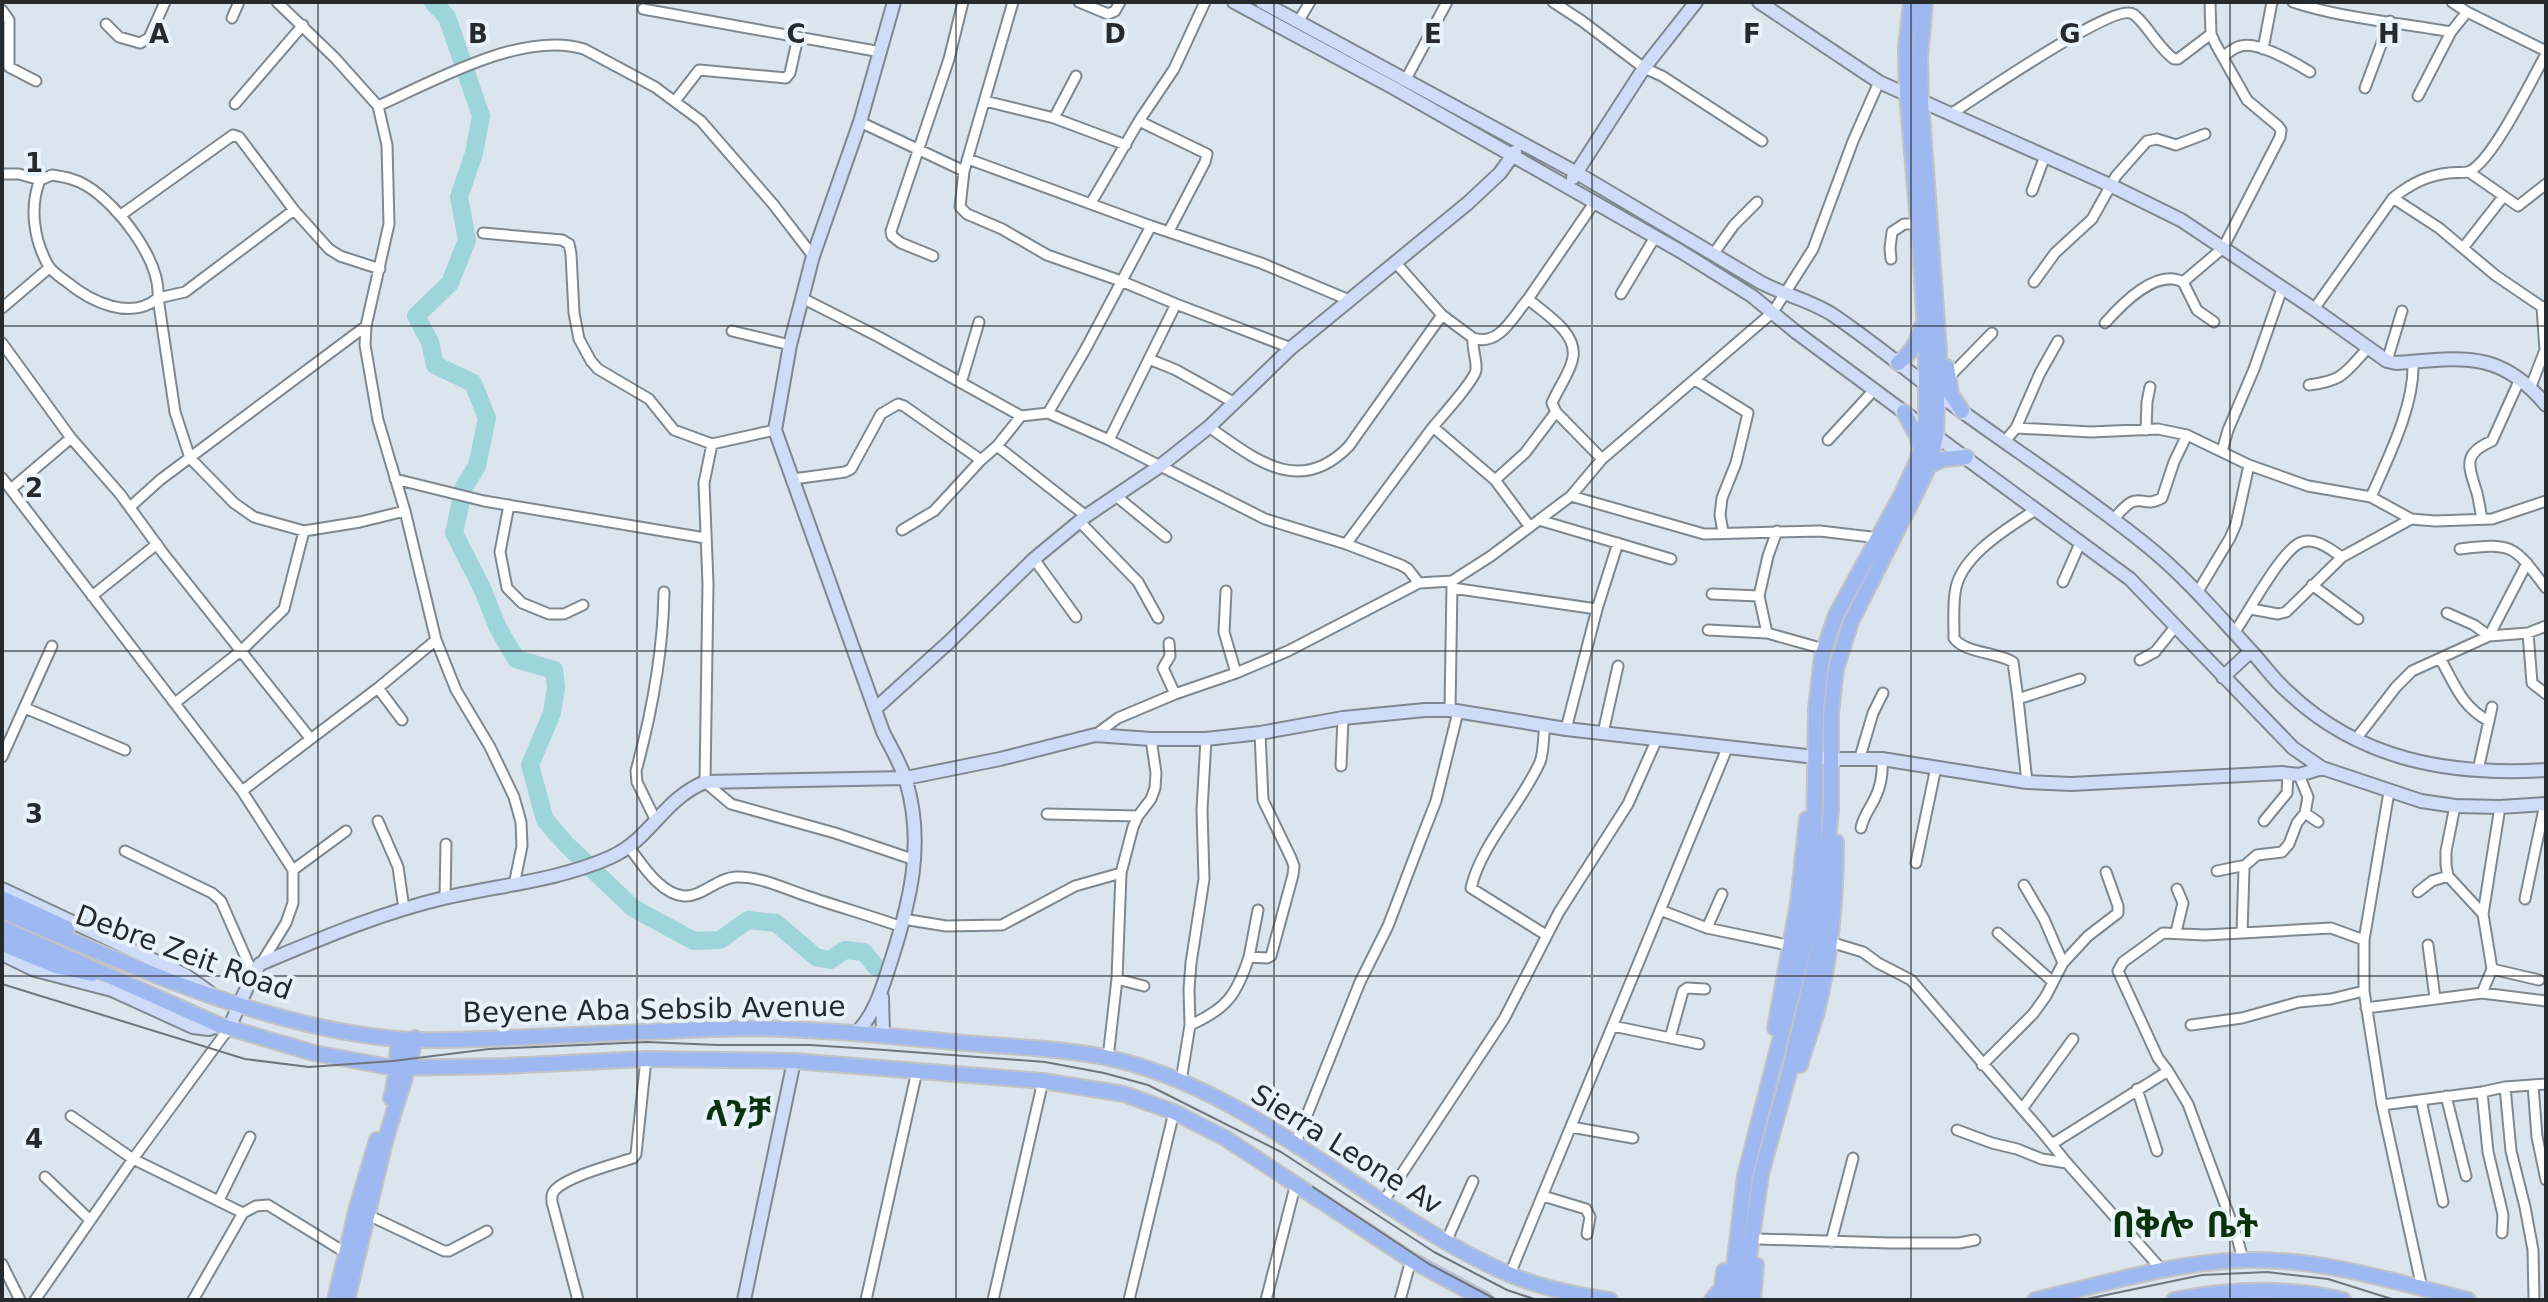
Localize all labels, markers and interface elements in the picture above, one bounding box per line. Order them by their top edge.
text: A [149,19,169,49]
text: B [468,19,488,49]
text: C [786,19,806,49]
text: D [1104,19,1126,49]
text: E [1424,19,1442,49]
text: F [1743,19,1761,49]
text: G [2059,19,2081,49]
text: H [2378,19,2400,49]
text: 1 [25,148,43,178]
text: 2 [25,473,43,503]
text: 3 [25,799,43,829]
street label: Debre Zeit Road [71,898,297,1007]
street label: Beyene Aba Sebsib Avenue [462,990,846,1029]
street label: Sierra Leone Av [1245,1077,1448,1221]
district label: ላንቻ [705,1093,771,1134]
text: 4 [25,1124,43,1154]
district label: በቅሎ ቤት [2112,1204,2258,1245]

